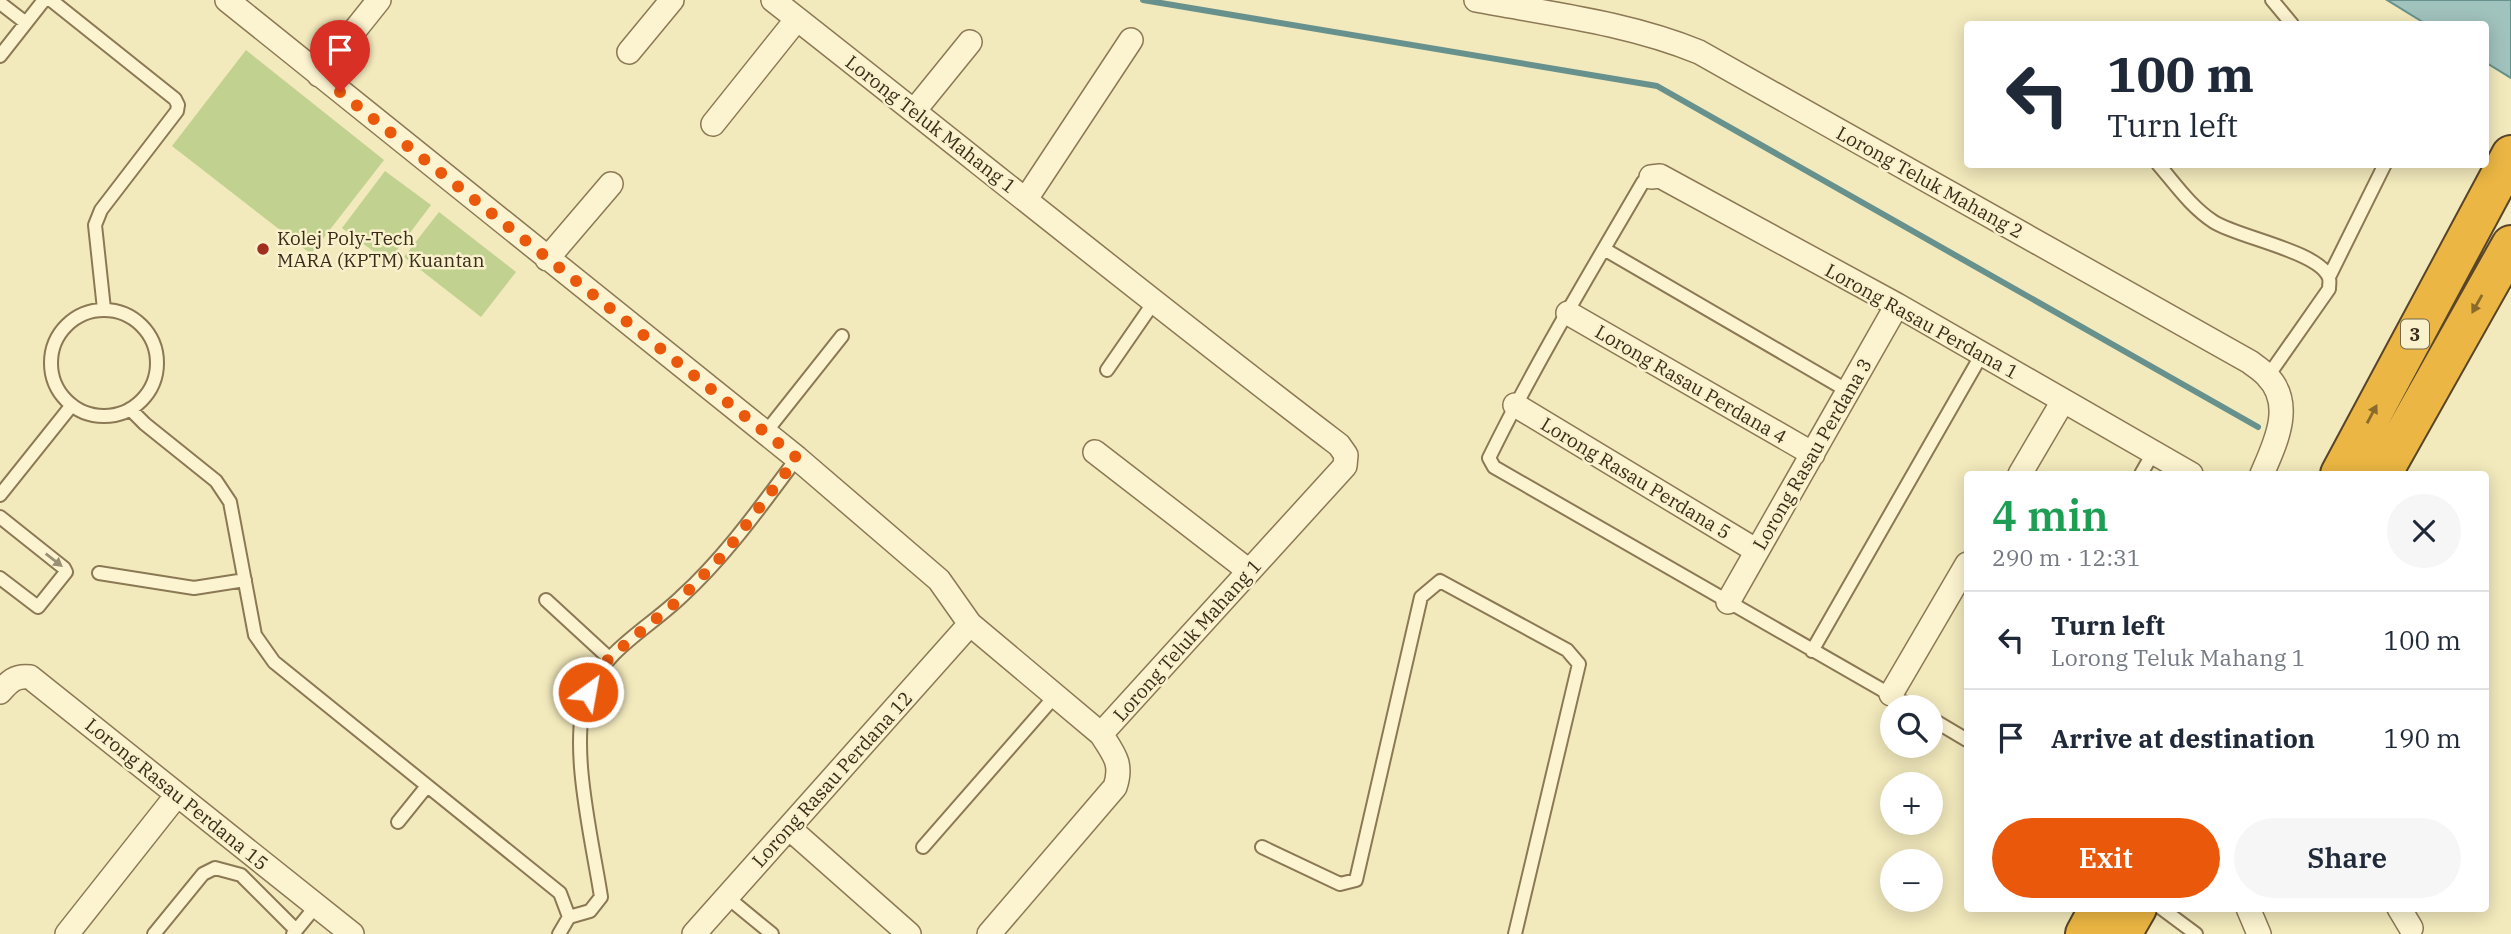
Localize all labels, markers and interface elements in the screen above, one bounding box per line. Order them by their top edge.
pin [310,20,370,92]
icon: arrive [321,31,359,69]
text: 100 m [2107,42,2254,105]
icon: left [1992,49,2083,140]
street label: Lorong Teluk Mahang 1 [841,50,1021,198]
text: Turn left [2107,104,2238,146]
street label: Lorong Teluk Mahang 2 [1832,121,2028,243]
place label: Kolej Poly-Tech MARA (KPTM) Kuantan [277,226,485,272]
marker: Kolej Poly-Tech MARA (KPTM) Kuantan [255,241,271,257]
street label: Lorong Rasau Perdana 1 [1821,258,2023,384]
one-way arrow [2471,295,2483,314]
street label: Lorong Rasau Perdana 4 [1591,319,1791,449]
road number: 3 [2401,320,2429,348]
street label: Lorong Rasau Perdana 3 [1747,354,1877,554]
one-way arrow [2366,404,2378,424]
street label: Lorong Rasau Perdana 5 [1537,412,1735,544]
text: 4 min [1992,488,2109,543]
button: close [2387,494,2461,568]
text: 290 m · 12:31 [1992,542,2141,572]
one-way arrow [44,552,62,567]
street label: Lorong Teluk Mahang 1 [1108,554,1266,726]
text: Turn left [2051,608,2165,642]
icon: left [1992,621,2030,659]
text: 100 m [2383,623,2461,657]
text: Lorong Teluk Mahang 1 [2051,642,2305,672]
position arrow [551,655,625,729]
street label: Lorong Rasau Perdana 12 [747,686,917,872]
map controls [1880,695,1943,912]
button: search [1880,695,1943,758]
street label: Lorong Rasau Perdana 15 [81,713,273,875]
icon: arrive [1992,719,2030,757]
text: Arrive at destination [2051,721,2315,755]
text: 190 m [2383,721,2461,755]
button: + [1880,772,1943,835]
button: Exit [1992,818,2220,898]
button: Share [2234,818,2461,898]
button: − [1880,849,1943,912]

